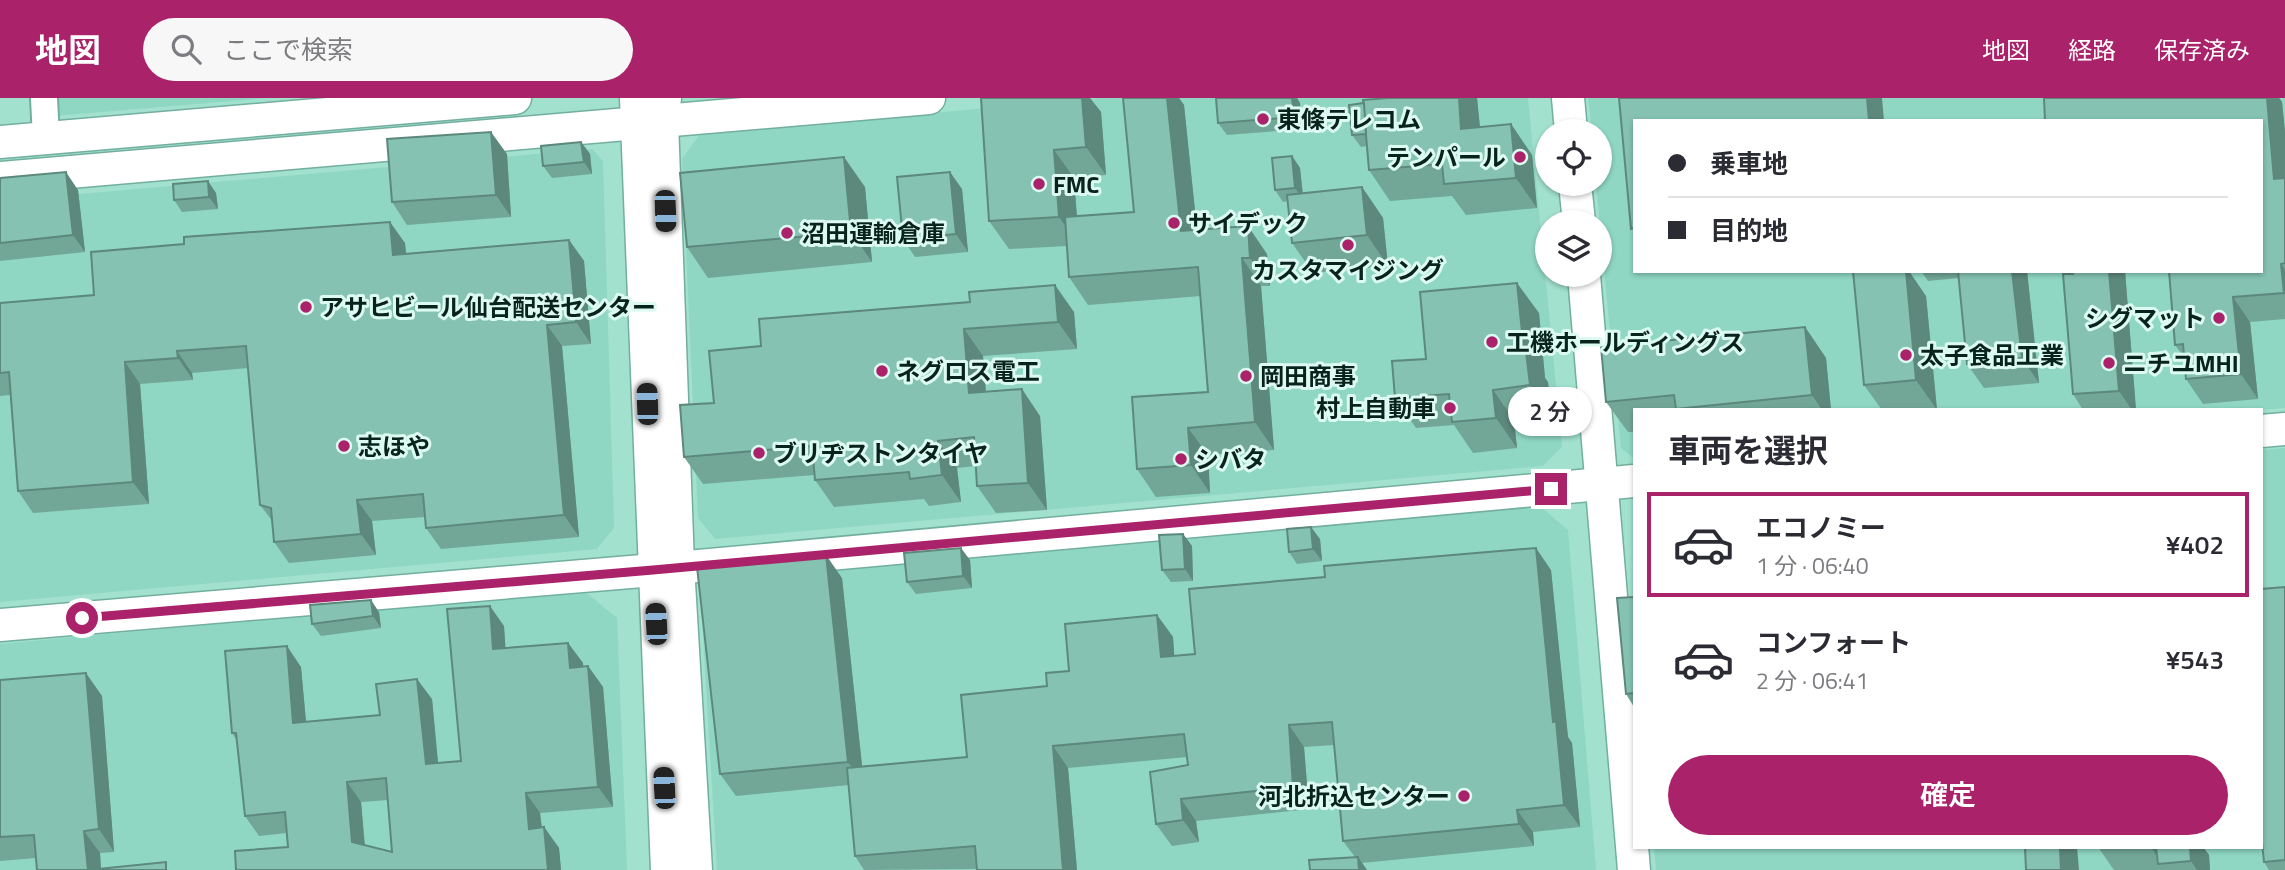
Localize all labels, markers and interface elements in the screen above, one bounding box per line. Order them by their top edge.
search box [143,18,633,81]
text: 地図 [35,25,101,75]
icon: search [167,30,205,68]
text: ここで検索 [223,30,353,69]
text: 地図 [1982,32,2030,68]
text: 経路 [2068,32,2116,68]
text: 保存済み [2154,32,2250,68]
place label: 東條テレコム [1277,101,1421,137]
marker: 東條テレコム [1255,111,1271,127]
map controls [1535,119,1612,287]
button: locate [1535,119,1612,196]
place label: テンパール [1386,139,1506,175]
text: 乗車地 [1710,144,1788,183]
marker: テンパール [1512,149,1528,165]
place label: FMC [1053,166,1099,202]
marker: FMC [1031,176,1047,192]
car [654,190,677,232]
place label: サイデック [1188,205,1308,241]
button: layers [1535,210,1612,287]
text: 目的地 [1710,211,1788,250]
place label: 沼田運輸倉庫 [801,215,945,251]
marker: サイデック [1166,215,1182,231]
marker: 沼田運輸倉庫 [779,225,795,241]
marker: カスタマイジング [1340,237,1356,253]
place label: カスタマイジング [1252,252,1444,288]
place label: アサヒビール仙台配送センター [320,289,656,325]
marker: アサヒビール仙台配送センター [298,299,314,315]
place label: シグマット [2085,300,2205,336]
marker: シグマット [2211,310,2227,326]
place label: 工機ホールディングス [1506,324,1744,360]
marker: 工機ホールディングス [1484,334,1500,350]
place label: 太子食品工業 [1920,337,2064,373]
place label: ニチユMHI [2123,345,2239,381]
marker: 太子食品工業 [1898,347,1914,363]
place label: ネグロス電工 [896,353,1040,389]
marker: ニチユMHI [2101,355,2117,371]
place label: 岡田商事 [1260,358,1356,394]
marker: ネグロス電工 [874,363,890,379]
marker: 岡田商事 [1238,368,1254,384]
car [636,383,659,425]
callout: 2 分 [1509,388,1593,436]
place label: 村上自動車 [1316,390,1436,426]
text: 2 分 [1530,394,1570,429]
marker: 村上自動車 [1442,400,1458,416]
text: 車両を選択 [1668,426,1828,474]
place label: 志ほや [358,428,430,464]
place label: ブリヂストンタイヤ [773,435,988,471]
marker: 志ほや [336,438,352,454]
place label: シバタ [1195,441,1266,477]
marker: ブリヂストンタイヤ [751,445,767,461]
marker: シバタ [1173,451,1189,467]
route end [1535,473,1567,505]
text: エコノミー [1756,508,1886,547]
icon: car [1672,513,1735,576]
text: ¥402 [2166,525,2224,564]
text: 1 分 · 06:40 [1756,548,1869,583]
route start [66,602,98,634]
car [645,602,668,646]
text: コンフォート [1756,623,1911,662]
icon: car [1672,628,1735,691]
text: ¥543 [2166,640,2224,679]
text: 2 分 · 06:41 [1756,663,1869,698]
button: 確定 [1668,755,2228,835]
car [653,766,676,810]
place label: 河北折込センター [1258,778,1450,814]
marker: 河北折込センター [1456,788,1472,804]

